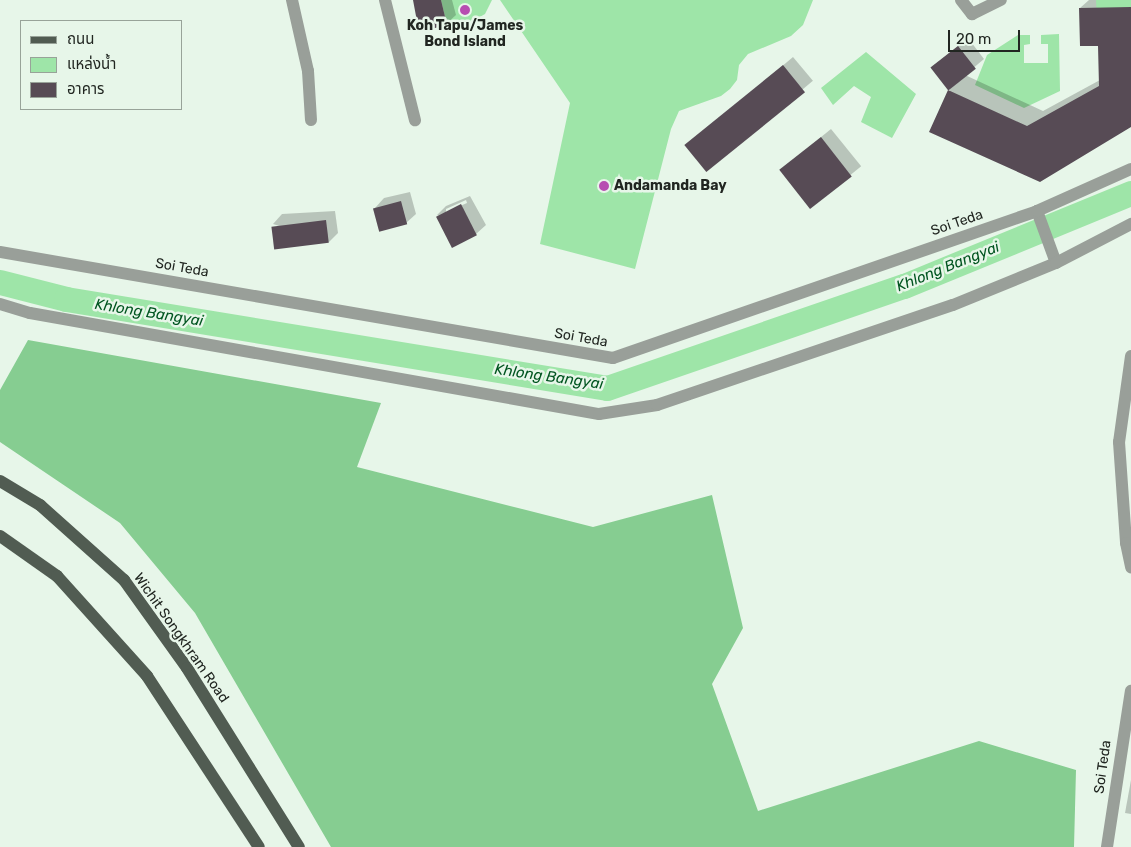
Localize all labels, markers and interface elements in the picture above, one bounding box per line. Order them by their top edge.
marker: Koh Tapu/James Bond Island [459,4,471,16]
place label: Koh Tapu/James Bond Island [406,18,524,50]
legend [20,20,182,110]
scale bar [951,20,1024,52]
text: ถนน [67,30,94,48]
text: 20 m [956,30,991,48]
text: แหล่งน้ำ [67,55,116,73]
text: อาคาร [67,80,104,98]
place label: Andamanda Bay [614,178,727,194]
marker: Andamanda Bay [598,180,610,192]
street label: Soi Teda [929,206,985,240]
water label: Khlong Bangyai [894,238,1002,296]
street label: Soi Teda [154,255,210,281]
water label: Khlong Bangyai [93,296,205,330]
street label: Soi Teda [553,325,609,351]
water label: Khlong Bangyai [493,360,605,394]
street label: Wichit Songkhram Road [130,570,232,706]
street label: Soi Teda [1091,739,1115,795]

